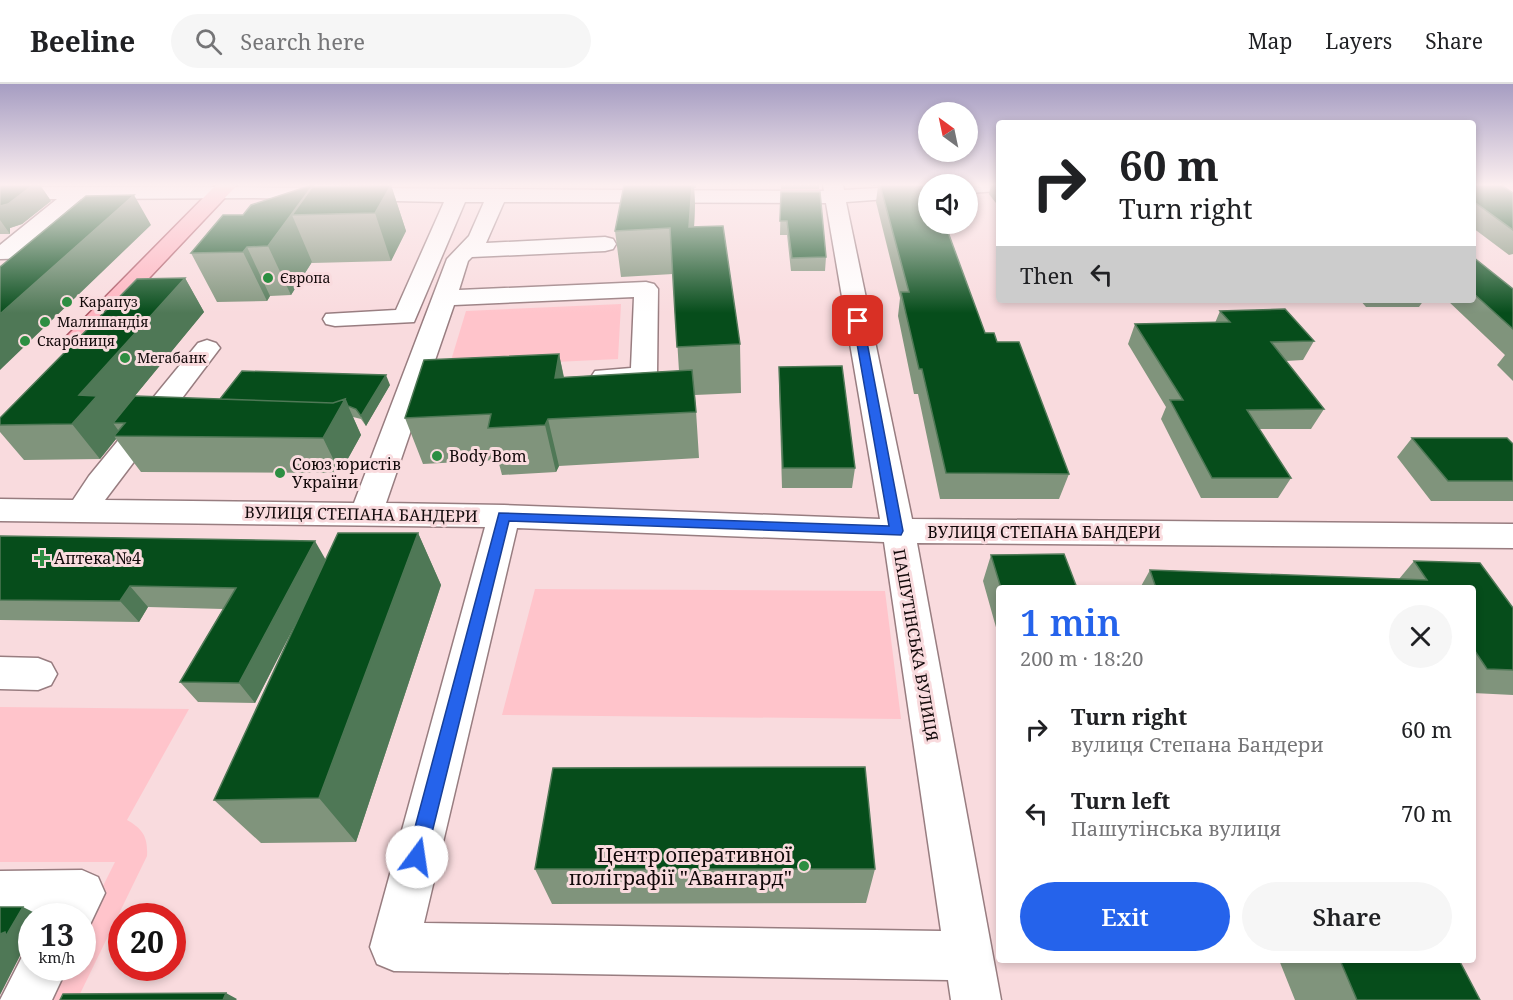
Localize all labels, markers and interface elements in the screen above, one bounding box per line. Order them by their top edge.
search box [171,14,591,68]
text: Beeline [30,22,135,60]
icon: search [192,25,225,58]
text: Search here [240,26,365,56]
text: Map [1248,27,1292,55]
text: Layers [1325,27,1392,55]
text: Share [1425,27,1483,55]
north arrow [918,102,978,162]
map controls [918,102,978,234]
text: 60 m [1119,136,1219,193]
icon: right [1020,144,1098,222]
button: sound [918,174,978,234]
text: Turn right [1119,190,1252,227]
icon: left [1085,258,1118,291]
text: Then [1020,260,1073,290]
place label: Європа [280,268,331,287]
marker: Європа [261,271,275,285]
place label: Карапуз [79,292,138,311]
marker: Карапуз [60,295,74,309]
pin [832,295,883,346]
icon: arrive [841,304,874,337]
place label: Малишандія [57,312,148,331]
marker: Малишандія [38,315,52,329]
place label: Скарбниця [37,331,115,350]
marker: Скарбниця [18,334,32,348]
place label: Мегабанк [137,348,207,367]
marker: Мегабанк [118,351,132,365]
place label: Body Bom [449,445,527,467]
marker: Body Bom [430,449,444,463]
place label: Союз юристів України [292,453,401,493]
marker: Союз юристів України [273,466,287,480]
street label: ВУЛИЦЯ СТЕПАНА БАНДЕРИ [244,501,478,527]
street label: ВУЛИЦЯ СТЕПАНА БАНДЕРИ [927,521,1161,543]
place label: Аптека №4 [54,547,141,569]
street label: ПАШУТІНСЬКА ВУЛИЦЯ [888,547,944,743]
marker: Аптека №4 [35,551,49,565]
text: 1 min [1020,598,1121,647]
button: close [1389,605,1452,668]
text: 200 m · 18:20 [1020,645,1143,672]
text: Turn right [1071,701,1187,731]
icon: right [1020,713,1053,746]
text: 60 m [1401,714,1452,744]
text: вулиця Степана Бандери [1071,731,1324,758]
text: Turn left [1071,785,1170,815]
icon: left [1020,797,1053,830]
text: 70 m [1401,798,1452,828]
text: Пашутінська вулиця [1071,815,1281,842]
position arrow [385,825,449,889]
place label: Центр оперативної поліграфії "Авангард" [569,841,792,891]
marker: Центр оперативної поліграфії "Авангард" [797,859,811,873]
button: Exit [1020,882,1230,951]
button: Share [1242,882,1452,951]
speed limit sign: 20 [108,903,186,981]
text: 13 [40,914,74,955]
text: km/h [39,947,75,967]

